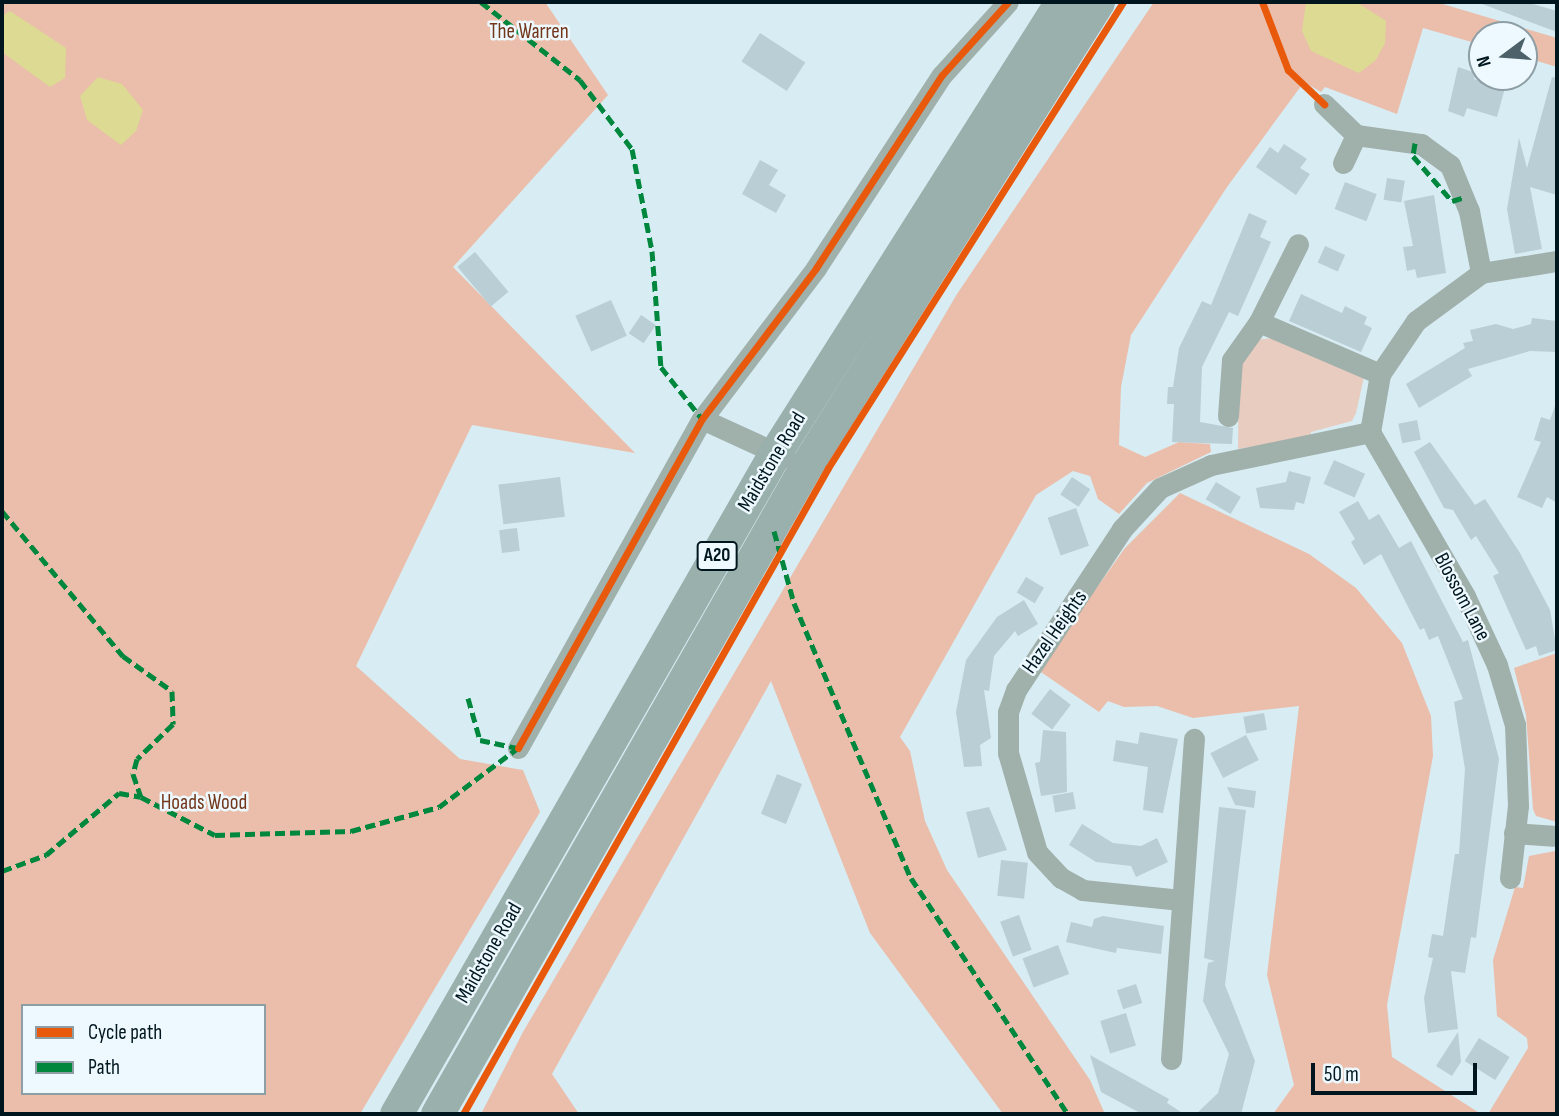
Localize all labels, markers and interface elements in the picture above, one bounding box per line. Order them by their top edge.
park label: The Warren [489,19,569,45]
north arrow [1468,21,1538,91]
text: N [1472,53,1497,69]
street label: Maidstone Road [732,408,812,516]
road number: A20 [696,540,738,572]
street label: Blossom Lane [1428,549,1496,645]
street label: Hazel Heights [1017,585,1093,679]
park label: Hoads Wood [161,790,247,816]
street label: Maidstone Road [450,898,528,1008]
legend [21,1004,266,1095]
text: Cycle path [88,1020,162,1045]
scale bar [1314,1050,1480,1094]
text: Path [88,1055,120,1080]
text: 50 m [1324,1062,1359,1087]

